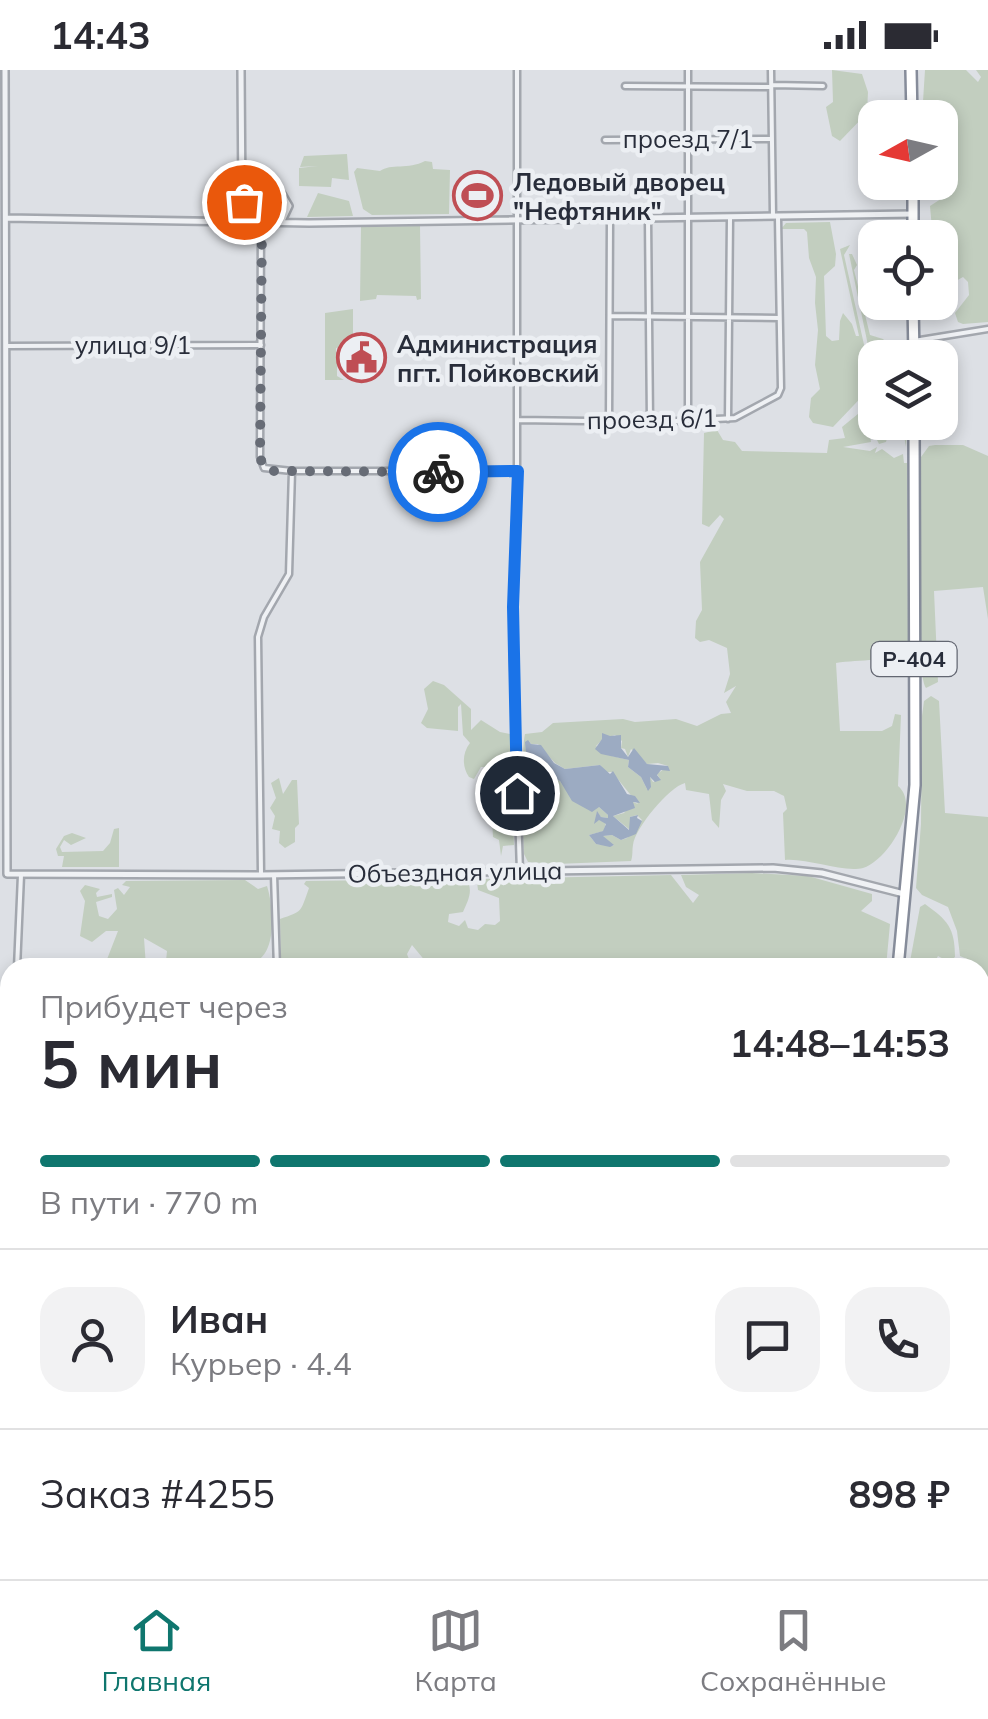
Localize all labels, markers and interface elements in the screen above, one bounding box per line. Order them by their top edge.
text: 14:43 [50,11,151,59]
north arrow [858,100,958,200]
map controls [858,100,958,440]
street label: проезд 7/1 [623,123,753,154]
pin [202,160,287,245]
place label: Ледовый дворец "Нефтяник" [513,166,725,226]
sports icon: Ледовый дворец "Нефтяник" [452,170,504,222]
icon: bag [217,175,272,230]
button: locate [858,220,958,320]
place label: Администрация пгт. Пойковский [397,328,599,388]
street label: улица 9/1 [75,329,191,360]
public building icon: Администрация пгт. Пойковский [336,332,388,384]
button: layers [858,340,958,440]
street label: проезд 6/1 [587,402,717,435]
courier [388,422,488,522]
icon: bike [411,445,466,500]
road number: Р-404 [872,642,956,676]
pin [475,751,560,836]
icon: home [490,766,545,821]
street label: Объездная улица [347,854,563,889]
text: Прибудет через [40,986,288,1026]
text: 14:48–14:53 [730,1019,950,1067]
text: 5 мин [40,1023,222,1104]
text: В пути · 770 m [40,1182,258,1222]
button: person [40,1287,145,1392]
button: chat [715,1287,820,1392]
button: phone [845,1287,950,1392]
text: Иван [170,1295,268,1343]
text: Курьер · 4.4 [170,1343,352,1383]
text: Заказ #4255 [40,1470,275,1518]
text: 898 ₽ [848,1470,950,1518]
tab: Главная [102,1603,211,1698]
tab: Карта [415,1603,497,1698]
tab: Сохранённые [700,1603,886,1698]

